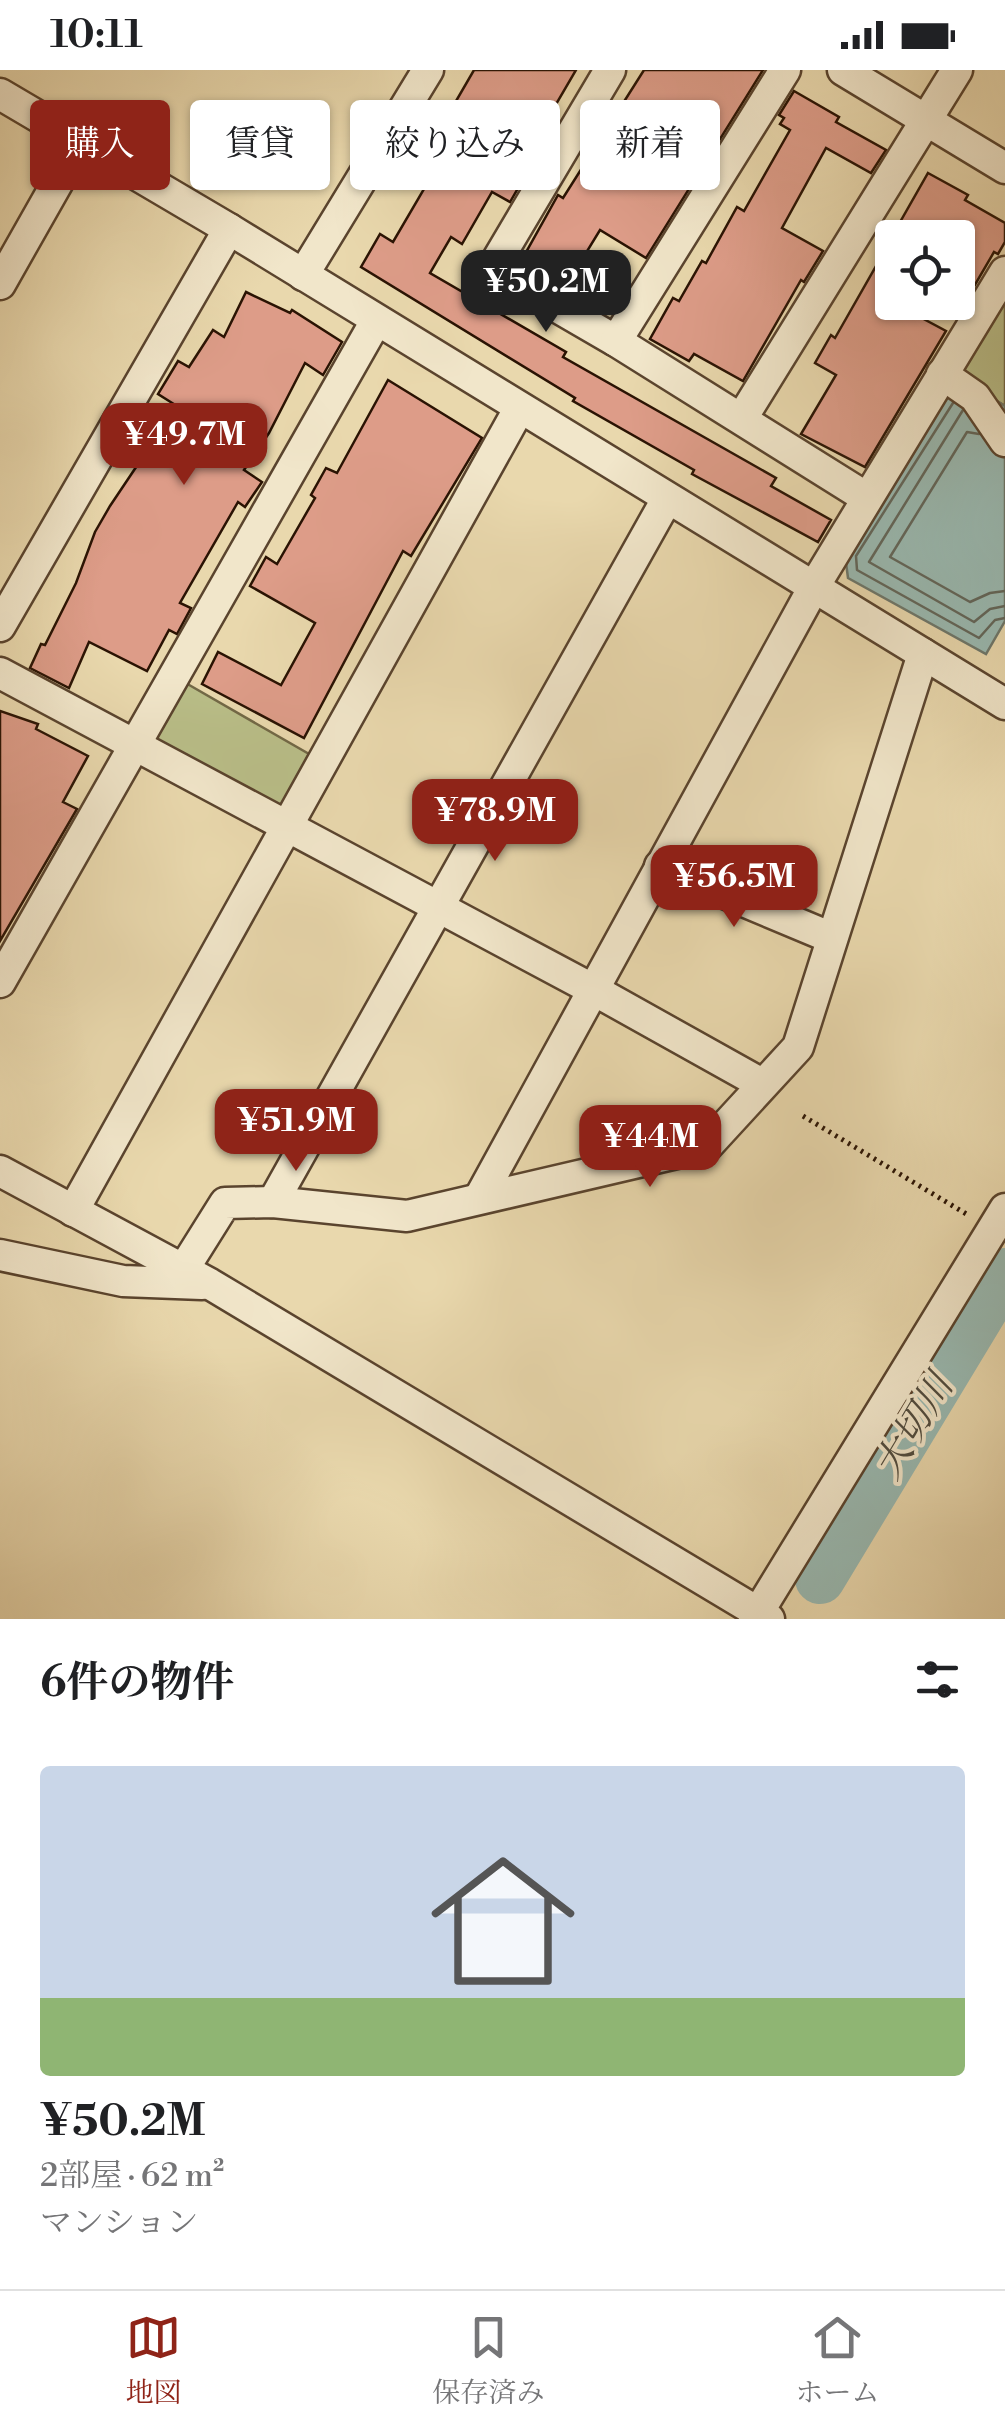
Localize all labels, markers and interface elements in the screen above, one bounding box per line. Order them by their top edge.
text: 10:11 [50,12,143,59]
chip: 購入 [30,100,170,190]
chip: 賃貸 [190,100,330,190]
chip: 絞り込み [350,100,560,190]
chip: 新着 [580,100,720,190]
map controls [875,220,975,320]
button: locate [875,220,975,320]
pin: ¥50.2M [465,250,627,335]
text: ¥50.2M [483,262,609,302]
pin: ¥49.7M [103,403,265,488]
text: ¥49.7M [122,415,246,455]
pin: ¥78.9M [414,779,576,864]
text: ¥78.9M [434,791,556,831]
pin: ¥56.5M [653,845,815,930]
text: ¥56.5M [673,857,795,897]
pin: ¥51.9M [215,1089,377,1174]
text: ¥51.9M [237,1101,355,1141]
pin: ¥44M [591,1105,709,1190]
text: ¥44M [601,1117,699,1157]
water label: 大切川 [865,1362,966,1488]
icon: filters [910,1652,965,1707]
text: 6件の物件 [40,1657,234,1710]
icon: home [413,1831,593,2011]
text: ¥50.2M [40,2096,205,2149]
text: 2部屋 · 62 m² [40,2156,224,2196]
text: マンション [40,2203,199,2243]
tab: 地図 [125,2310,182,2411]
tab: 保存済み [432,2310,545,2411]
tab: ホーム [795,2310,880,2411]

